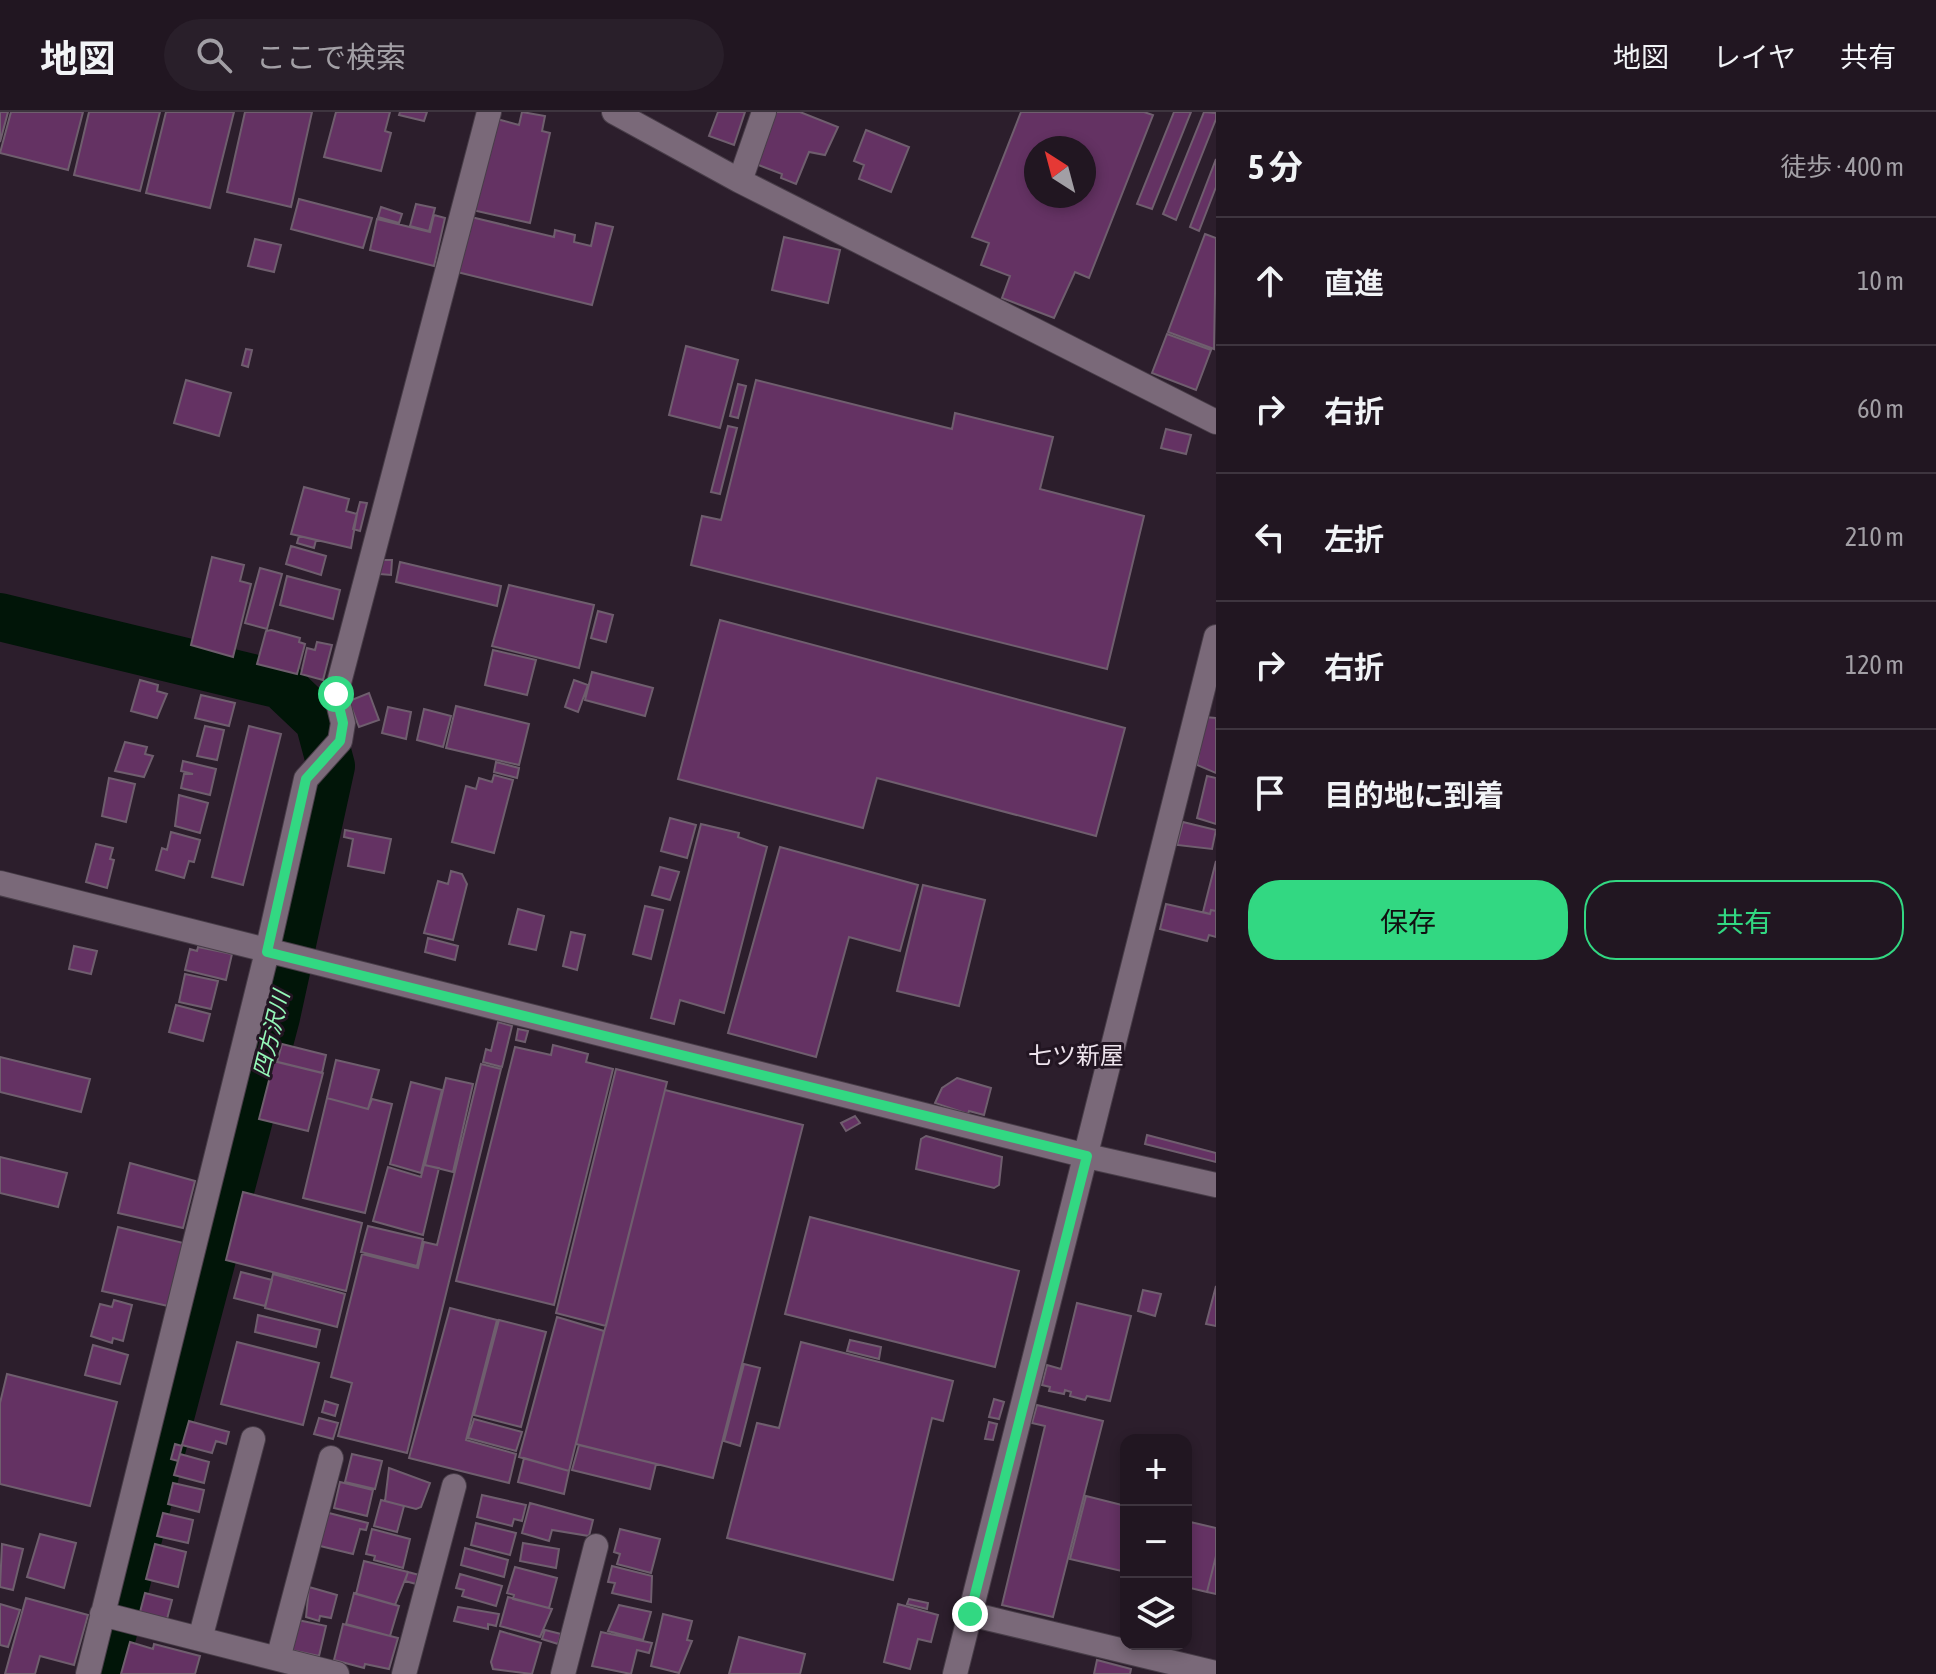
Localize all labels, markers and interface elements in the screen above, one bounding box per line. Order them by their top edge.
search box [164,19,724,91]
icon: search [192,33,236,77]
text: 地図 [40,37,116,80]
text: ここで検索 [256,40,406,74]
text: 地図 [1613,41,1669,73]
text: レイヤ [1713,41,1796,73]
text: 共有 [1840,41,1896,73]
north arrow [1024,136,1096,208]
text: 5 分 [1248,147,1303,186]
text: 徒歩 · 400 m [1780,152,1904,182]
icon: ahead [1248,259,1292,303]
text: 直進 [1324,266,1384,300]
text: 10 m [1857,266,1904,296]
icon: right [1248,387,1292,431]
text: 右折 [1324,394,1384,428]
text: 60 m [1857,394,1904,424]
icon: left [1248,515,1292,559]
text: 左折 [1324,522,1384,556]
text: 210 m [1845,522,1904,552]
icon: right [1248,643,1292,687]
text: 右折 [1324,650,1384,684]
text: 120 m [1845,650,1904,680]
route start [318,676,354,712]
icon: arrive [1248,771,1292,815]
text: 目的地に到着 [1324,778,1504,812]
button: 保存 [1248,880,1568,960]
button: 共有 [1584,880,1904,960]
water label: 四方沢川 [248,986,295,1080]
district label: 七ツ新屋 [1028,1042,1124,1069]
map controls [1120,1434,1192,1650]
button: + [1120,1434,1192,1506]
button: − [1120,1506,1192,1578]
button: layers [1120,1578,1192,1650]
route end [952,1596,988,1632]

